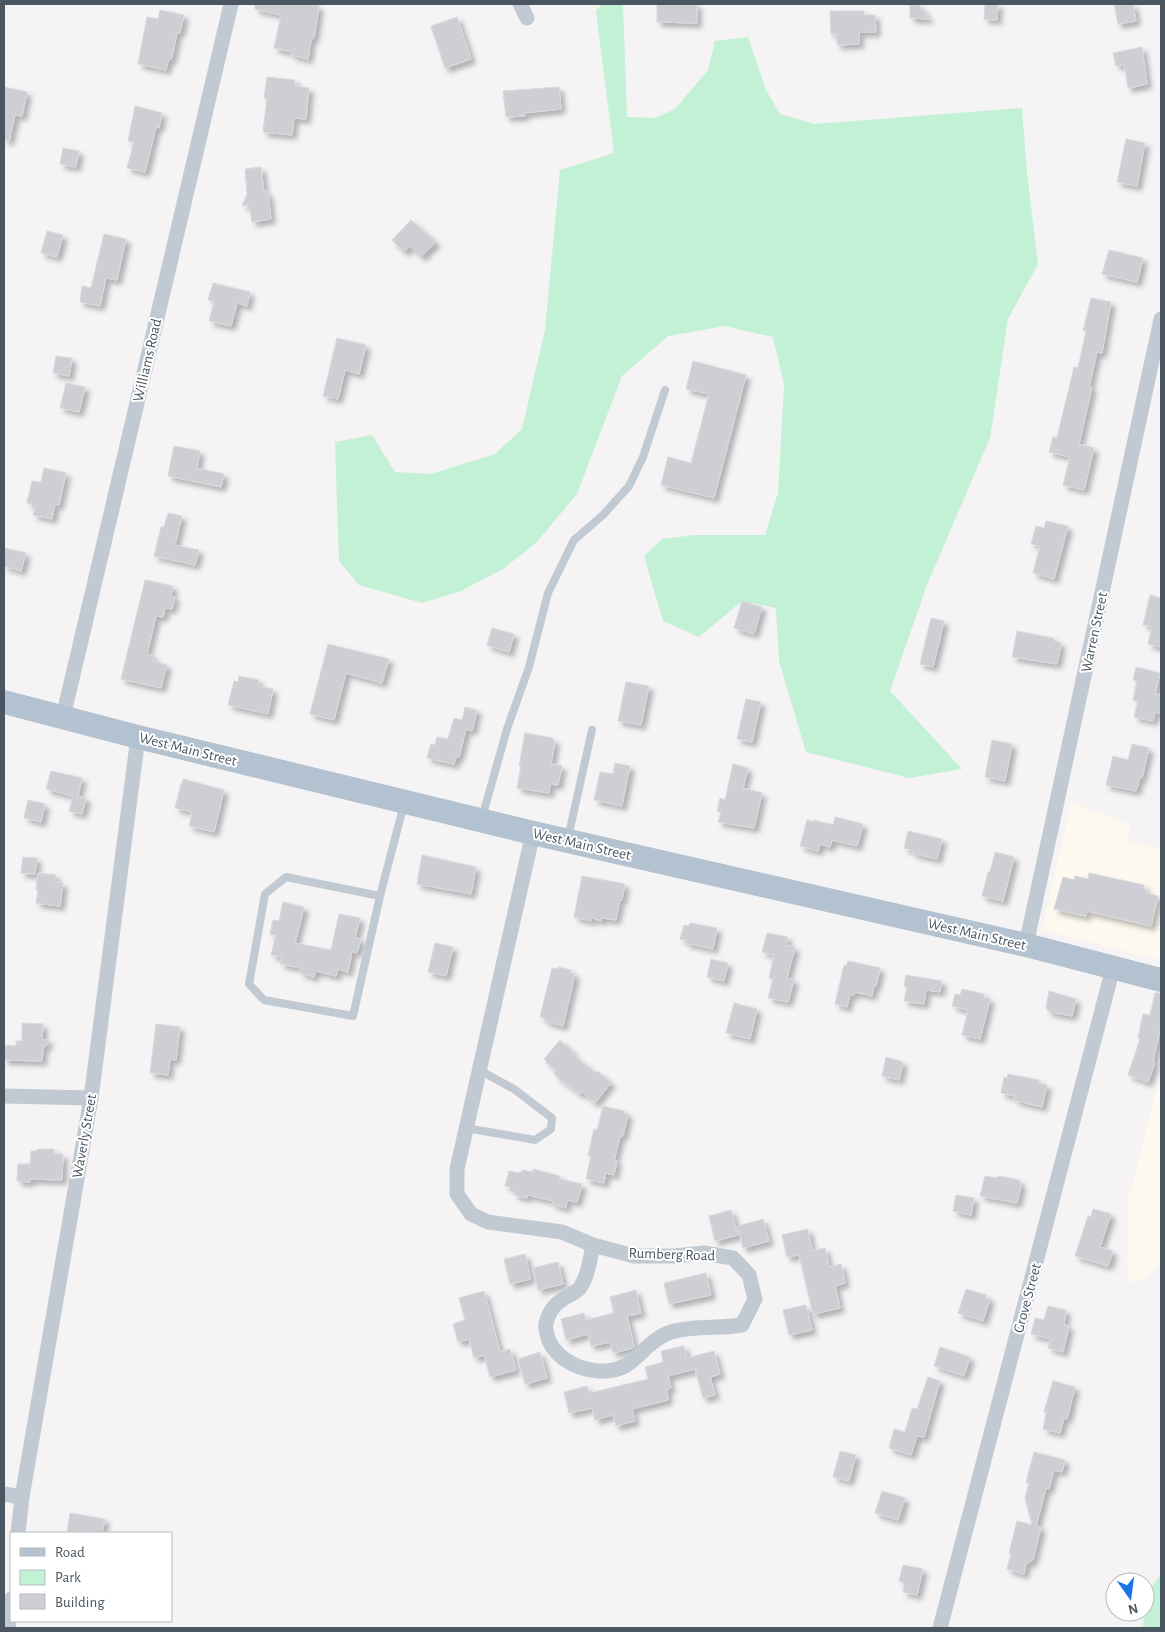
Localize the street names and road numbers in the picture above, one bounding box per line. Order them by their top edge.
street label: Williams Road [131,317,164,403]
street label: Warren Street [1079,590,1110,674]
street label: West Main Street [137,730,239,769]
street label: West Main Street [531,826,633,863]
street label: West Main Street [926,916,1028,953]
street label: Waverly Street [70,1093,99,1179]
street label: Rumberg Road [628,1245,716,1264]
street label: Grove Street [1011,1261,1044,1335]

